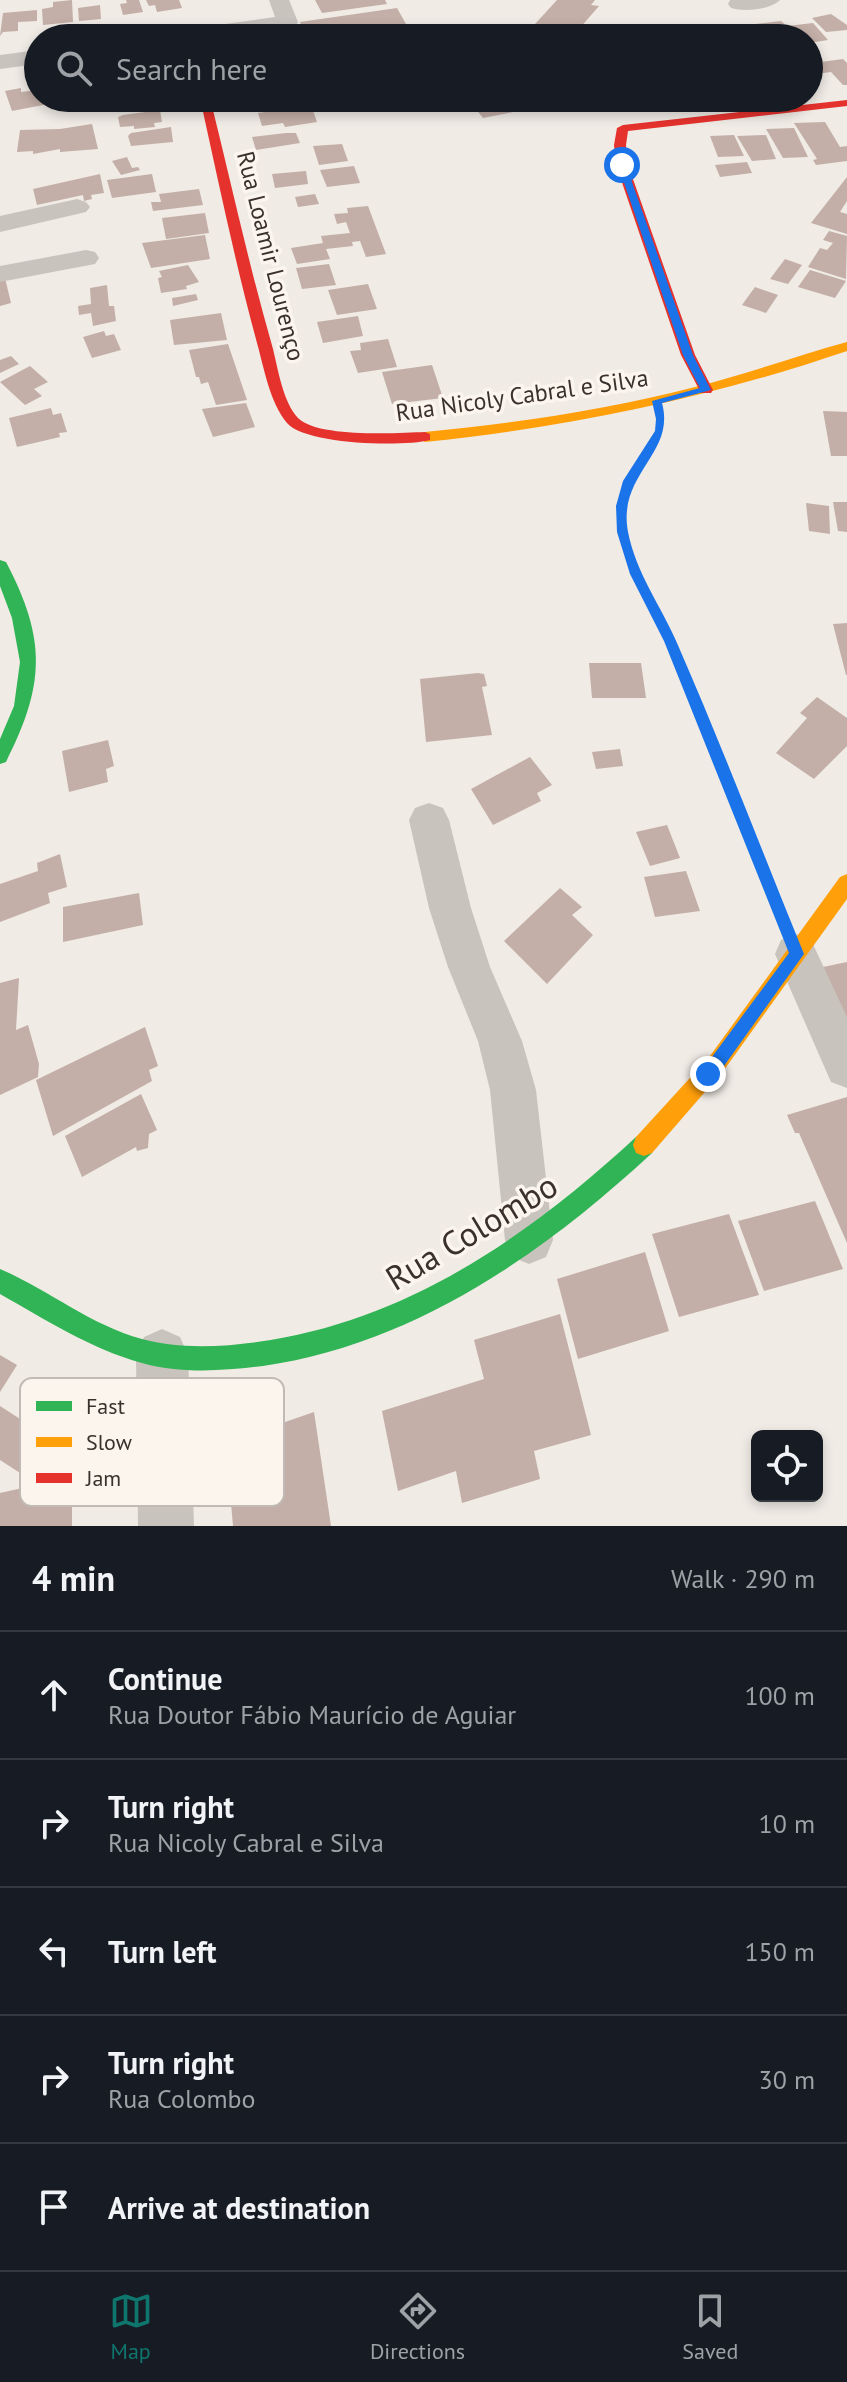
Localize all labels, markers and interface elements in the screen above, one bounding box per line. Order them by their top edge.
search box [24,24,823,112]
icon: search [52,46,96,90]
text: Search here [116,49,267,88]
route start [604,147,640,183]
street label: Rua Loamir Lourenço [230,148,312,364]
street label: Rua Nicoly Cabral e Silva [394,362,650,428]
route end [690,1056,726,1092]
street label: Rua Colombo [377,1162,565,1300]
legend [20,1378,284,1506]
text: Fast [86,1392,126,1420]
text: Slow [86,1428,132,1456]
map controls [751,1430,823,1502]
button: locate [751,1430,823,1502]
text: Jam [85,1464,121,1492]
text: 4 min [32,1556,115,1600]
text: Walk · 290 m [671,1562,815,1595]
text: Continue [108,1659,222,1698]
icon: ahead [32,1673,76,1717]
text: 100 m [744,1679,815,1712]
text: Rua Doutor Fábio Maurício de Aguiar [108,1698,516,1731]
text: Turn right [108,1787,234,1826]
icon: right [32,1801,76,1845]
text: 10 m [759,1807,815,1840]
text: Rua Nicoly Cabral e Silva [108,1826,384,1859]
icon: left [32,1929,76,1973]
text: Turn left [108,1932,216,1971]
text: 150 m [744,1935,815,1968]
text: Turn right [108,2043,234,2082]
icon: right [32,2057,76,2101]
text: 30 m [759,2063,815,2096]
text: Rua Colombo [108,2082,256,2115]
icon: arrive [32,2185,76,2229]
text: Arrive at destination [108,2188,370,2227]
tab: Map [109,2289,153,2365]
tab: Directions [370,2289,465,2365]
tab: Saved [682,2289,738,2365]

